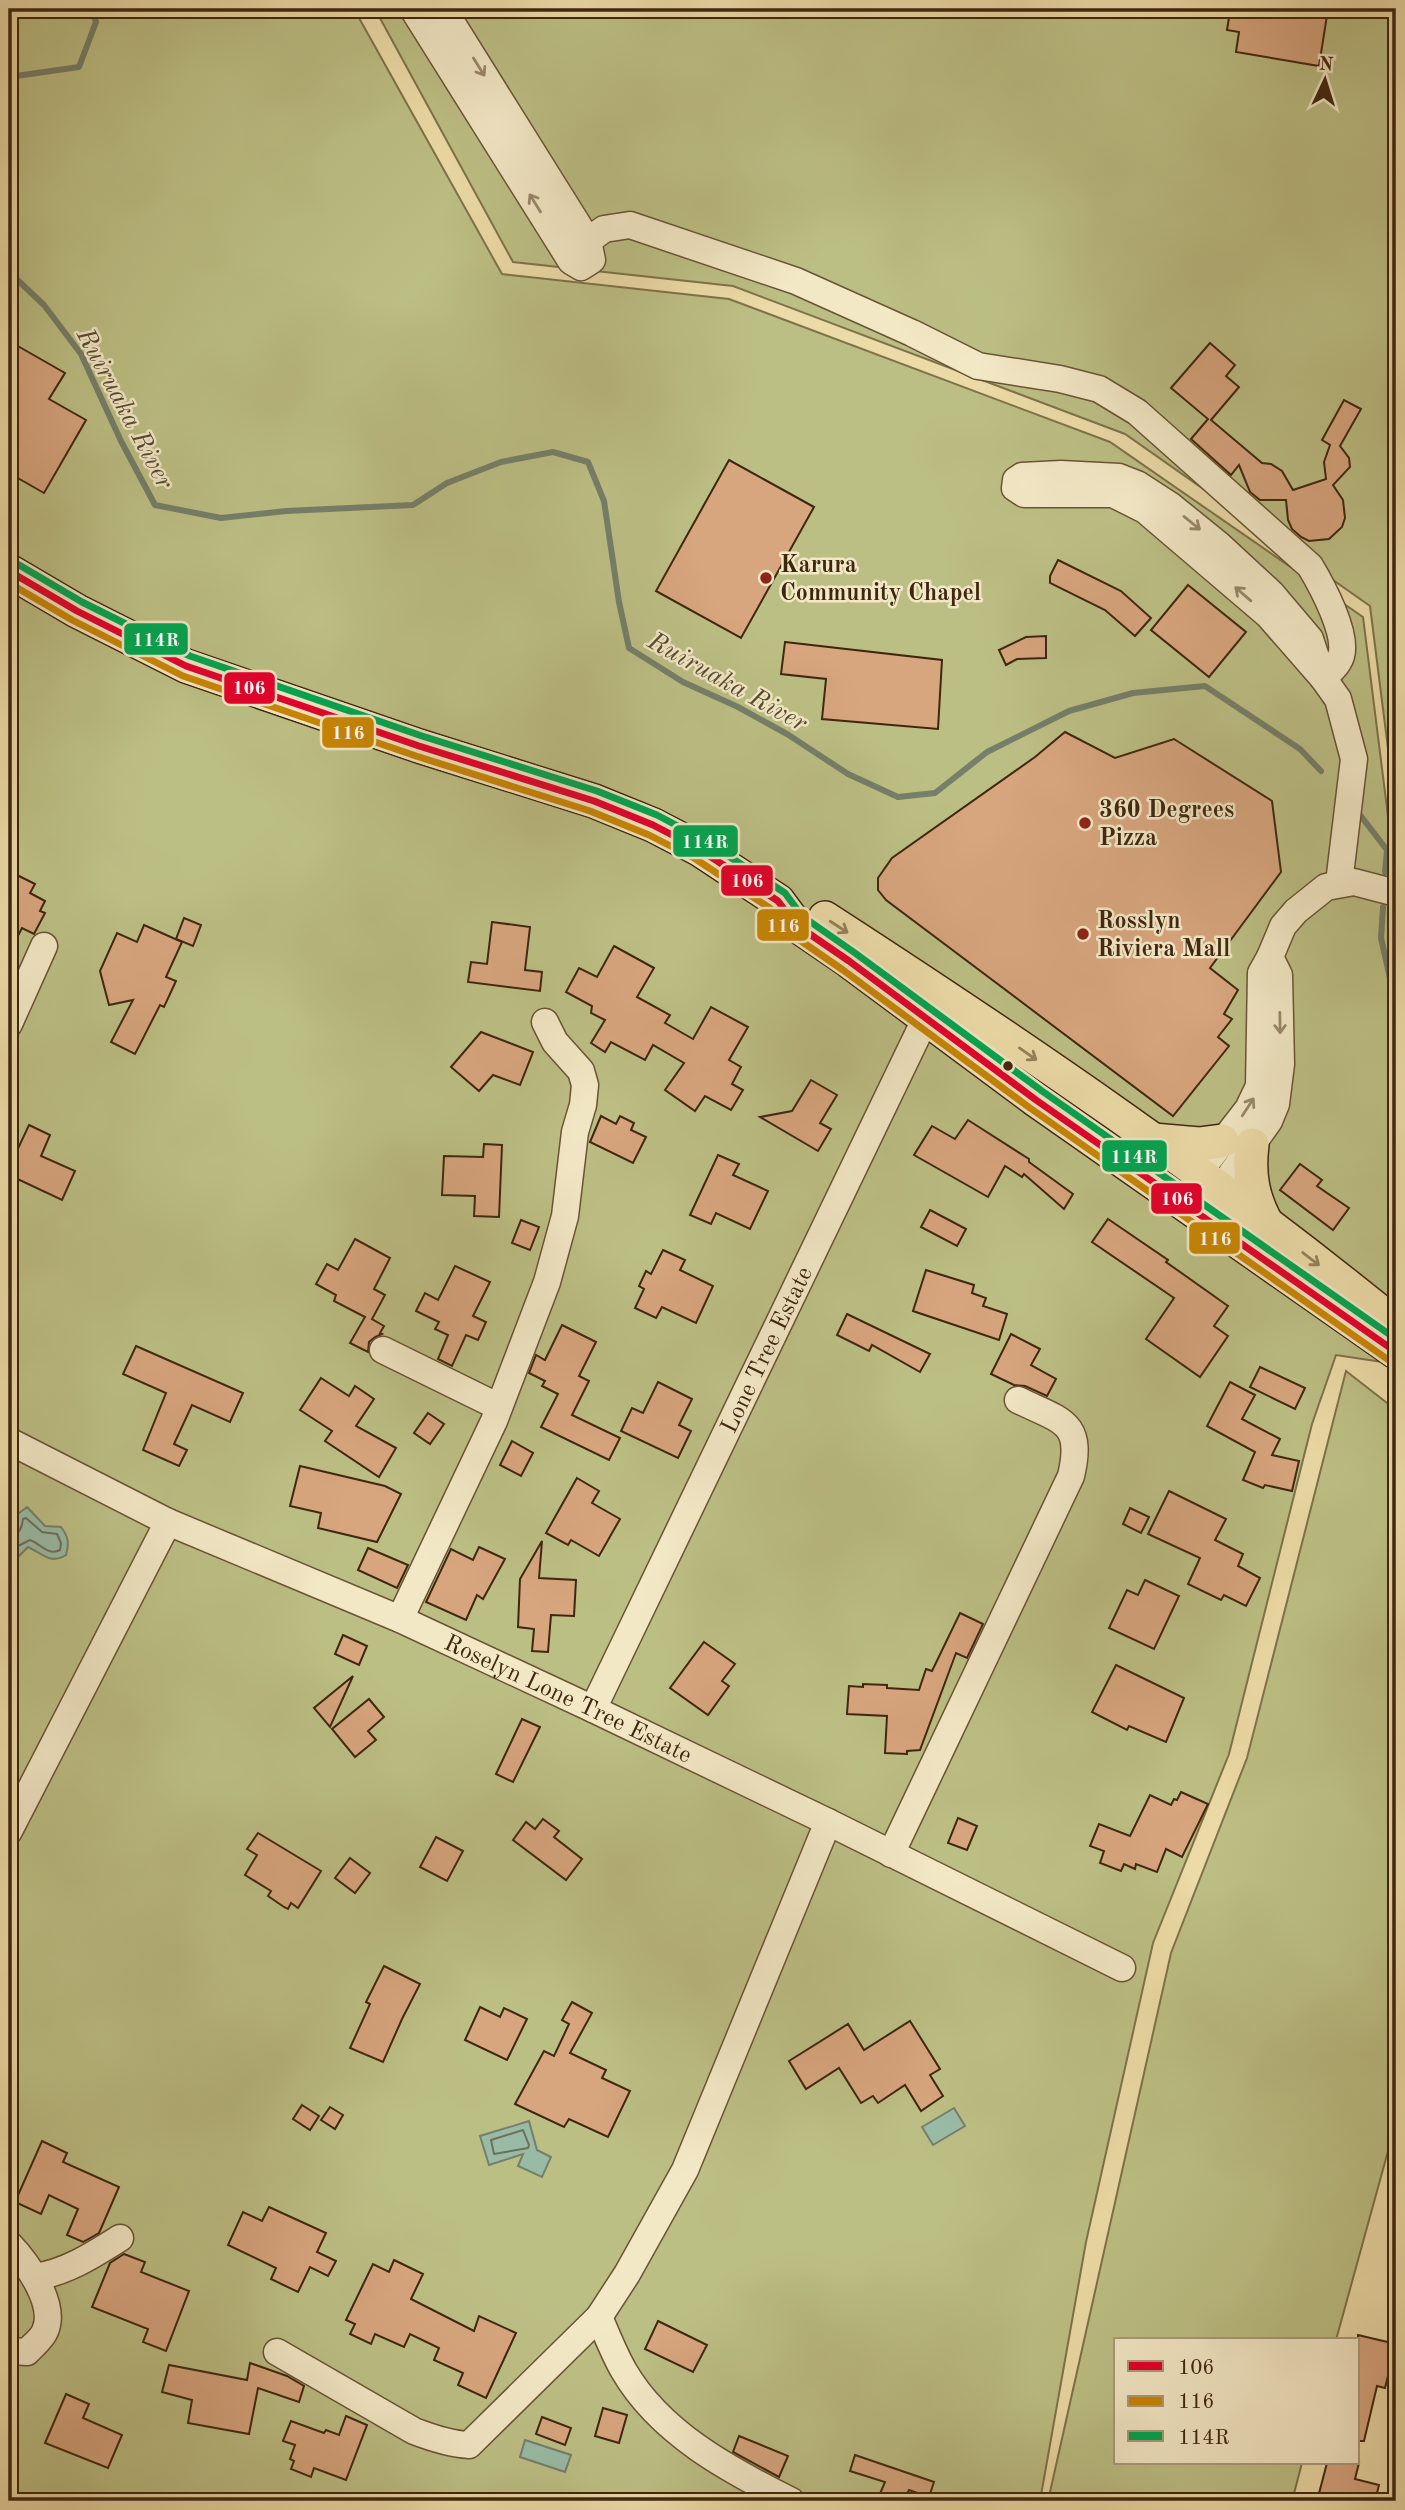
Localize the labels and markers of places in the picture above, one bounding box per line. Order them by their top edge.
place label: Karura Community Chapel [780,554,981,606]
marker: Karura Community Chapel [758,570,774,586]
place label: 360 Degrees Pizza [1099,799,1234,851]
marker: 360 Degrees Pizza [1077,815,1093,831]
place label: Rosslyn Riviera Mall [1097,910,1230,962]
marker: Rosslyn Riviera Mall [1075,926,1091,942]
unlabelled marker [1001,1059,1015,1073]

